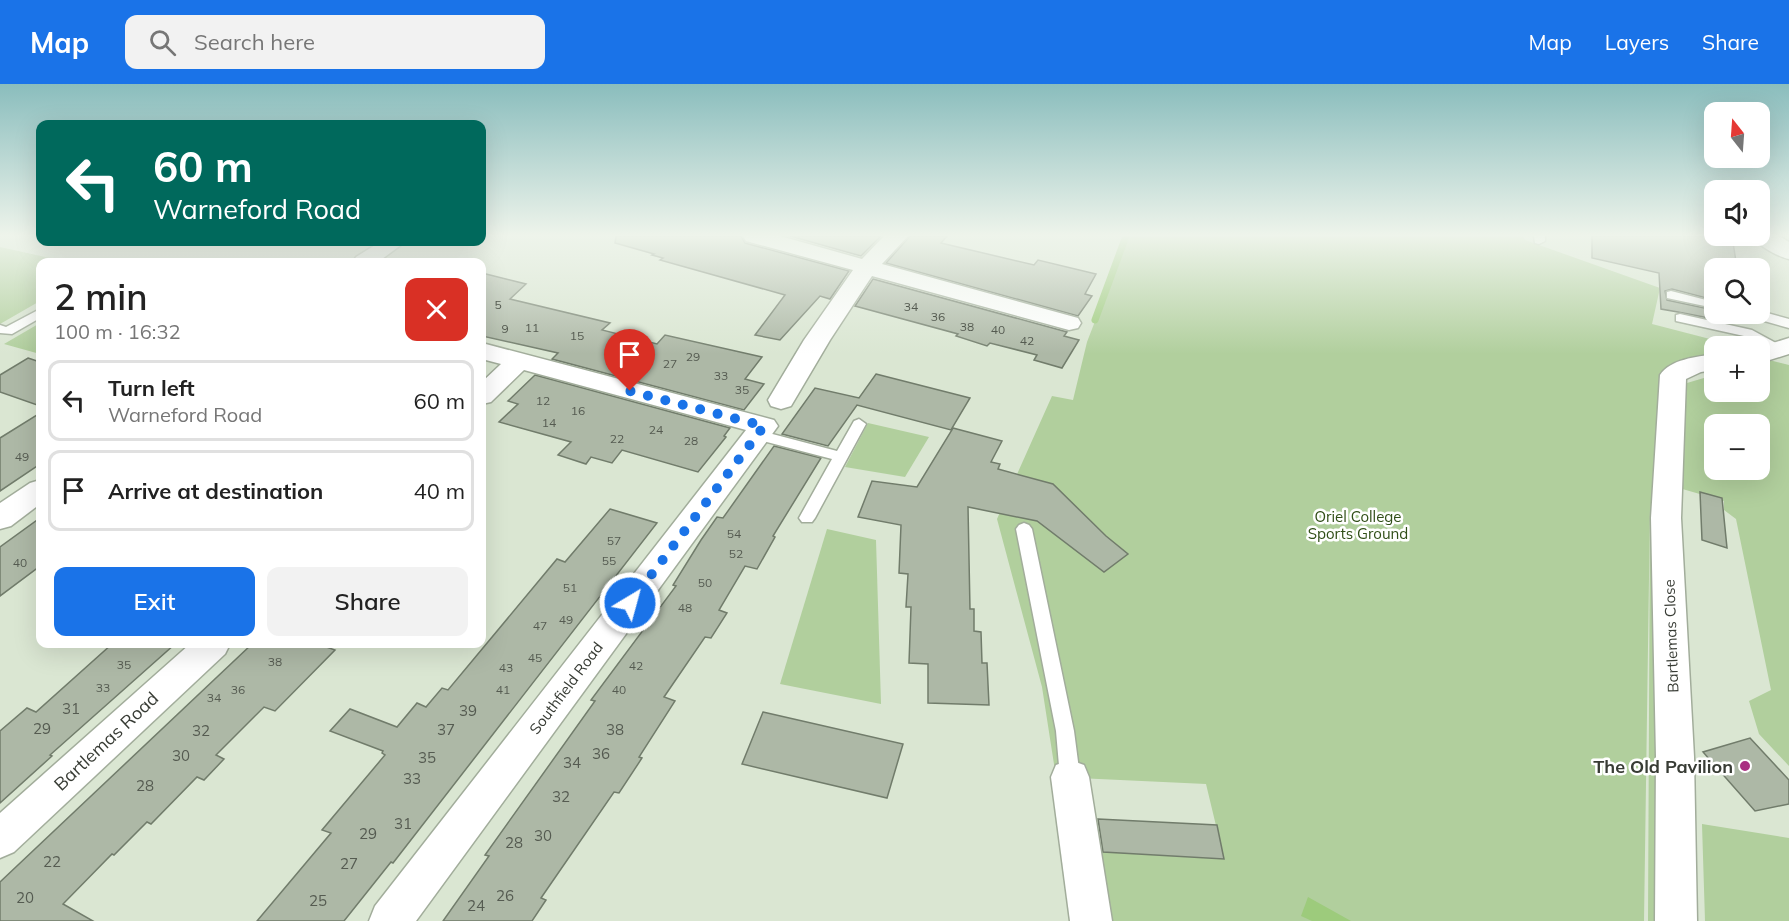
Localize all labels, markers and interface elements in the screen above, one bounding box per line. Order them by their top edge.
search box [125,15,545,69]
text: Map [30,25,89,60]
icon: search [146,26,179,59]
text: Search here [194,28,315,56]
text: Map [1529,29,1572,55]
text: Layers [1605,29,1669,55]
text: Share [1702,29,1759,55]
north arrow [1704,102,1770,168]
map controls [1704,102,1770,480]
text: 60 m [153,140,253,193]
icon: left [54,144,132,222]
button: sound [1704,180,1770,246]
text: Warneford Road [153,192,361,226]
button: search [1704,258,1770,324]
text: 2 min [54,274,148,319]
button: close [405,278,468,341]
house number: 5 [494,297,502,312]
house number: 34 [904,299,918,314]
house number: 36 [931,309,945,324]
text: 100 m · 16:32 [54,319,180,344]
house number: 38 [960,319,974,334]
house number: 11 [525,320,539,335]
house number: 9 [501,321,509,336]
house number: 40 [991,322,1005,337]
house number: 15 [570,328,584,343]
pin [604,329,655,391]
house number: 42 [1020,333,1034,348]
button: + [1704,336,1770,402]
icon: arrive [613,338,646,371]
house number: 29 [686,349,700,364]
house number: 27 [663,356,677,371]
house number: 33 [714,368,728,383]
text: Turn left [108,374,195,402]
house number: 35 [735,382,749,397]
icon: left [57,384,90,417]
text: 60 m [414,387,465,415]
house number: 12 [536,393,550,408]
text: Warneford Road [108,402,262,427]
house number: 16 [571,403,585,418]
button: − [1704,414,1770,480]
house number: 14 [542,415,556,430]
house number: 24 [649,422,663,437]
house number: 22 [610,431,624,446]
house number: 28 [684,433,698,448]
house number: 49 [15,449,29,464]
icon: arrive [57,474,90,507]
text: Arrive at destination [108,477,323,505]
text: 40 m [414,477,465,505]
park label: Oriel College Sports Ground [1308,507,1408,543]
house number: 54 [727,526,741,541]
house number: 57 [607,533,621,548]
house number: 52 [729,546,743,561]
house number: 55 [602,553,616,568]
house number: 40 [13,555,27,570]
button: Exit [54,567,255,636]
button: Share [267,567,468,636]
position arrow [598,571,662,635]
house number: 50 [698,575,712,590]
street label: Bartlemas Close [1660,579,1682,693]
house number: 51 [563,580,577,595]
house number: 48 [678,600,692,615]
house number: 49 [559,612,573,627]
house number: 47 [533,618,547,633]
street label: Southfield Road [525,638,607,738]
house number: 45 [528,650,542,665]
house number: 38 [268,654,282,669]
house number: 35 [117,657,131,672]
house number: 42 [629,658,643,673]
house number: 43 [499,660,513,675]
house number: 33 [96,680,110,695]
house number: 36 [231,682,245,697]
house number: 41 [496,682,510,697]
house number: 40 [612,682,626,697]
street label: Bartlemas Road [49,687,163,795]
house number: 34 [207,690,221,705]
house number: 31 [62,699,80,718]
house number: 39 [459,701,477,720]
house number: 29 [33,719,51,738]
house number: 37 [437,720,455,739]
house number: 38 [606,720,624,739]
house number: 32 [192,721,210,740]
house number: 36 [592,744,610,763]
house number: 30 [172,746,190,765]
house number: 35 [418,748,436,767]
house number: 34 [563,753,581,772]
place label: The Old Pavilion [1593,755,1733,778]
marker: The Old Pavilion [1738,759,1752,773]
house number: 33 [403,769,421,788]
house number: 28 [136,776,154,795]
house number: 32 [552,787,570,806]
house number: 31 [394,814,412,833]
house number: 29 [359,824,377,843]
house number: 30 [534,826,552,845]
house number: 28 [505,833,523,852]
house number: 22 [43,852,61,871]
house number: 27 [340,854,358,873]
house number: 26 [496,886,514,905]
house number: 20 [16,888,34,907]
house number: 25 [309,891,327,910]
house number: 24 [467,896,485,915]

